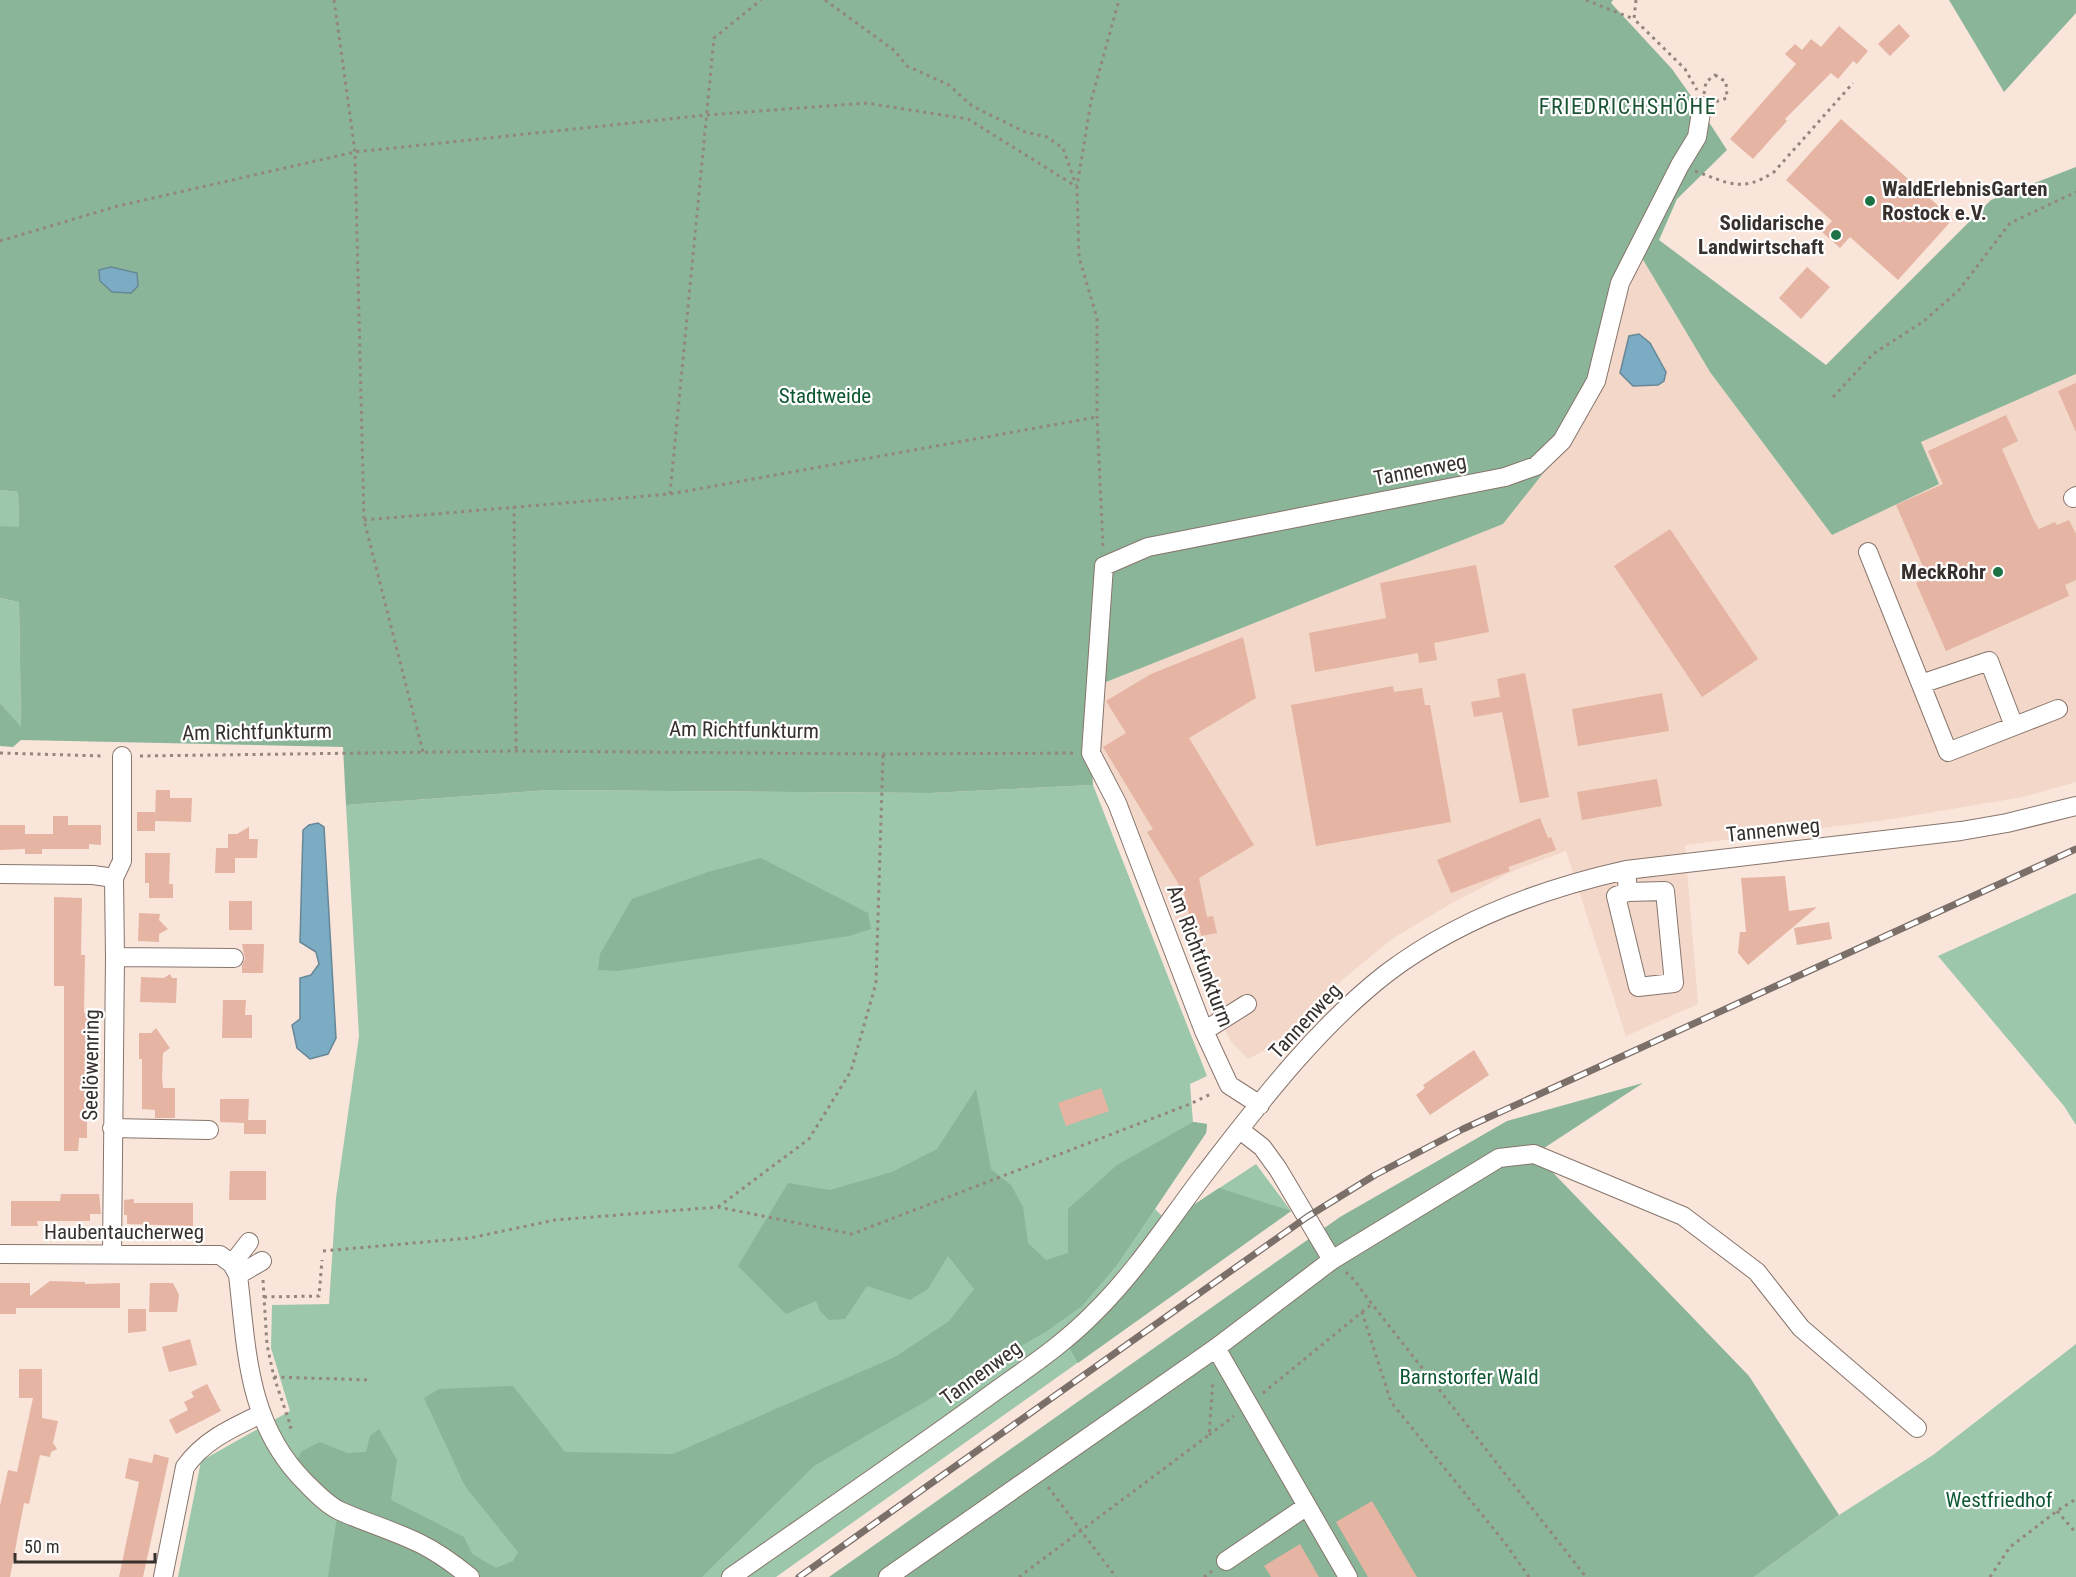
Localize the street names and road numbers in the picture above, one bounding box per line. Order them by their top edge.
street label: Tannenweg [1372,449,1468,491]
street label: Am Richtfunkturm [669,717,819,743]
street label: Am Richtfunkturm [182,719,332,745]
street label: Tannenweg [1725,813,1821,847]
street label: Am Richtfunkturm [1162,882,1238,1030]
street label: Tannenweg [1264,978,1346,1064]
street label: Seelöwenring [78,1009,104,1121]
street label: Haubentaucherweg [44,1220,204,1244]
street label: Tannenweg [936,1336,1026,1410]

